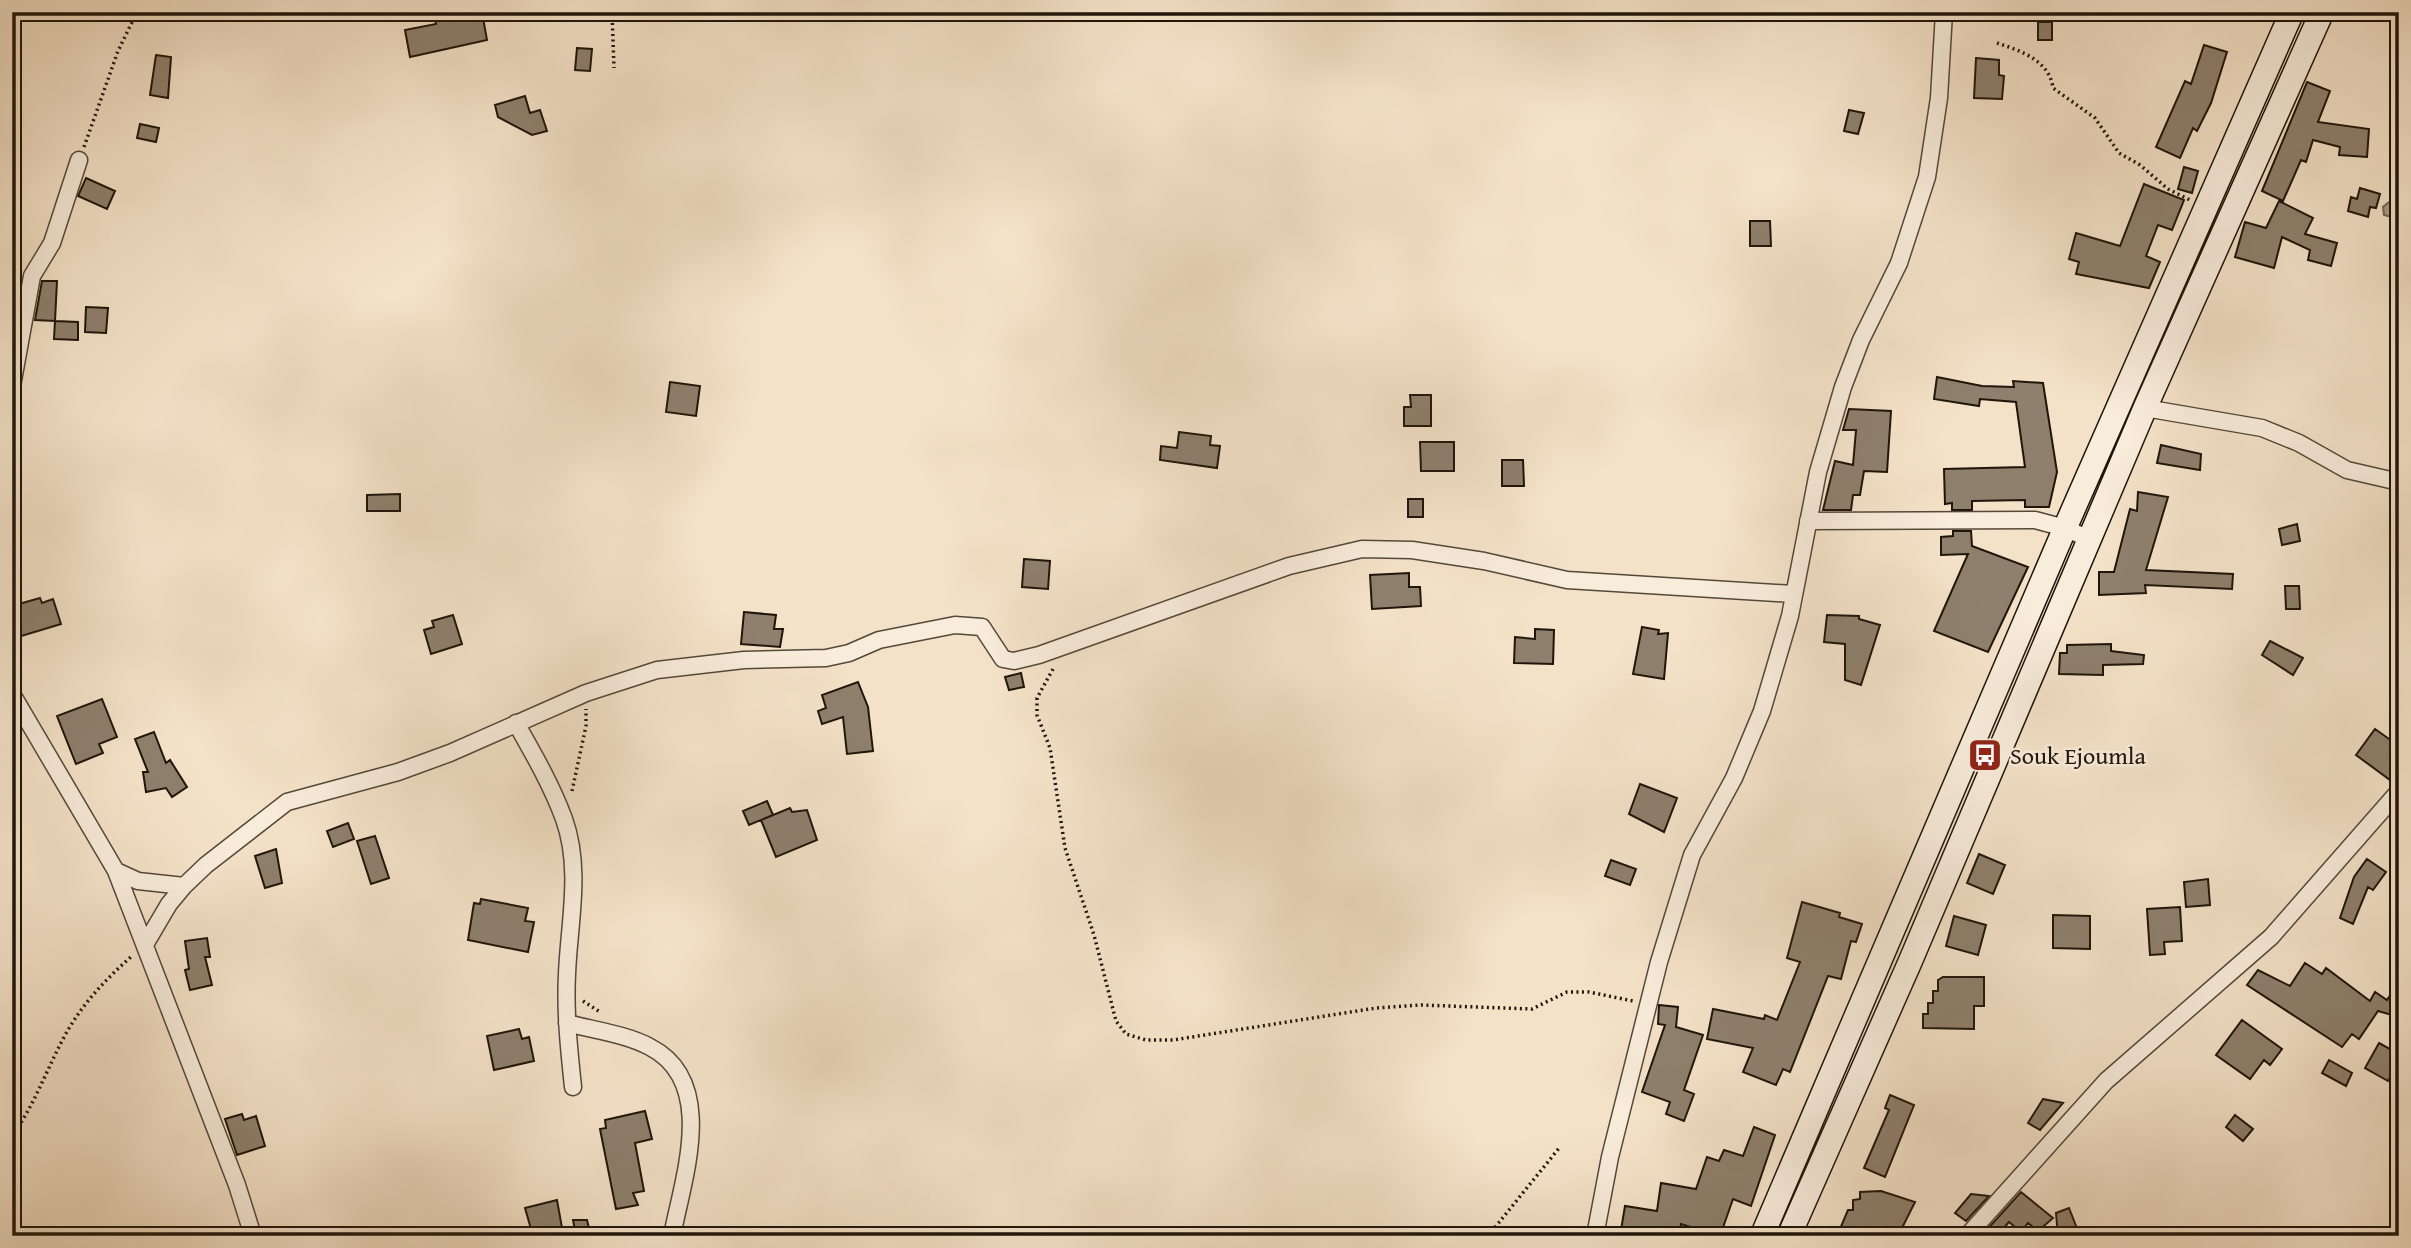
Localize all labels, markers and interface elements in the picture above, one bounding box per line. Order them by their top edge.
bus stop icon: Souk Ejoumla [1966,736,2004,774]
place label: Souk Ejoumla [2010,738,2147,773]

